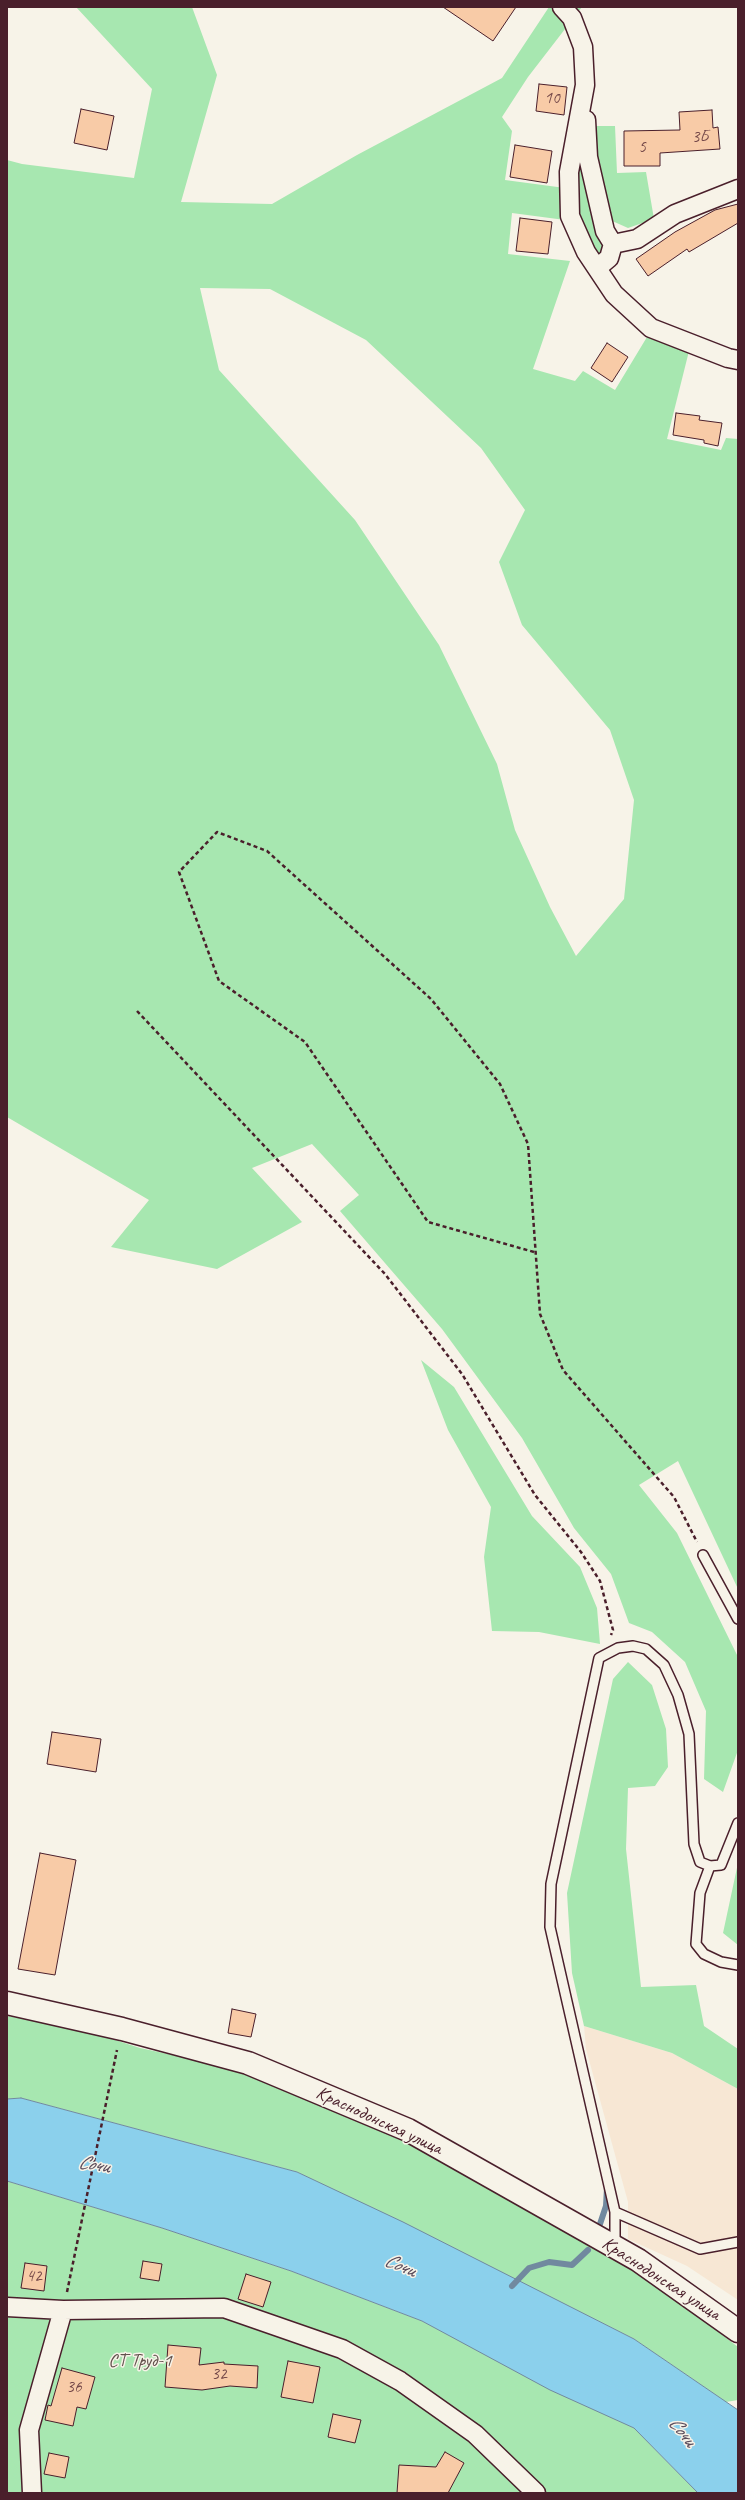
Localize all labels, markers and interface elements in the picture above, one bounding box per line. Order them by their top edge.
house number: 10 [544,89,560,109]
house number: 3Б [692,128,708,148]
house number: 5 [638,138,646,158]
street label: Краснодонская улица [312,2082,446,2160]
water label: Сочи [76,2150,112,2180]
street label: Краснодонская улица [597,2232,725,2326]
water label: Сочи [381,2249,419,2283]
house number: 42 [26,2267,42,2287]
park label: СТ Труд-1 [108,2350,172,2372]
house number: 32 [211,2365,227,2385]
house number: 36 [66,2378,82,2398]
water label: Сочи [663,2412,701,2452]

